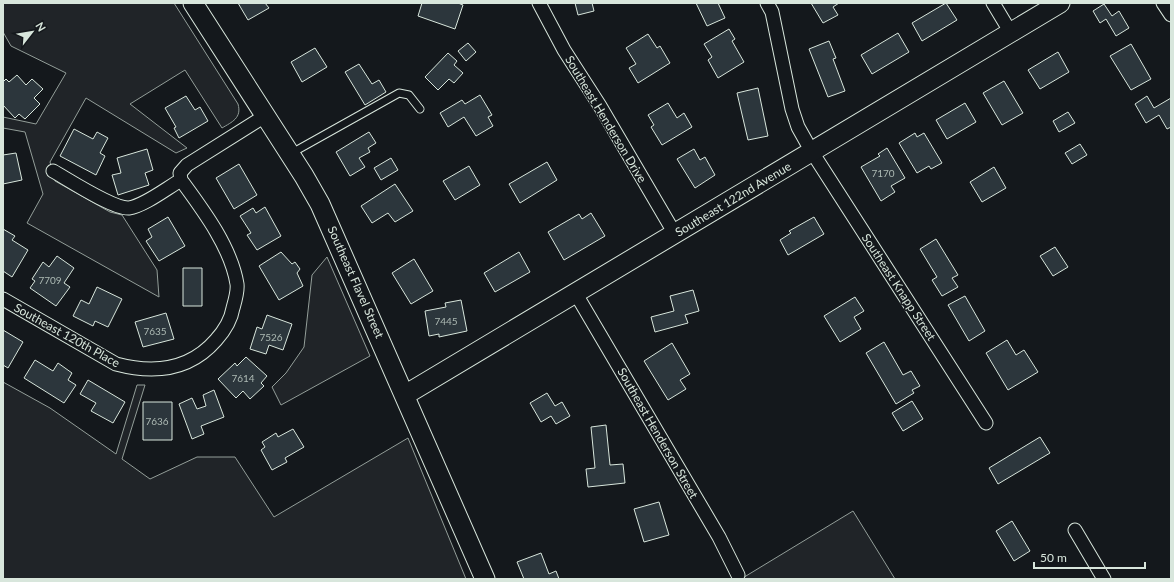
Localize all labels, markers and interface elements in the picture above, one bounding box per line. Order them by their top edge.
north arrow [12,12,52,52]
text: N [33,20,49,34]
street label: Southeast Henderson Drive [562,53,650,185]
street label: Southeast 122nd Avenue [672,158,794,240]
house number: 7170 [871,167,895,179]
street label: Southeast Flavel Street [325,224,388,341]
street label: Southeast Knapp Street [859,231,940,344]
house number: 7709 [38,274,62,286]
street label: Southeast 120th Place [11,300,123,370]
house number: 7445 [434,315,458,327]
house number: 7635 [143,325,167,337]
house number: 7526 [259,331,283,343]
street label: Southeast Henderson Street [614,365,702,502]
house number: 7614 [231,372,255,384]
house number: 7636 [145,415,169,427]
scale bar [1034,544,1145,570]
text: 50 m [1040,550,1067,565]

